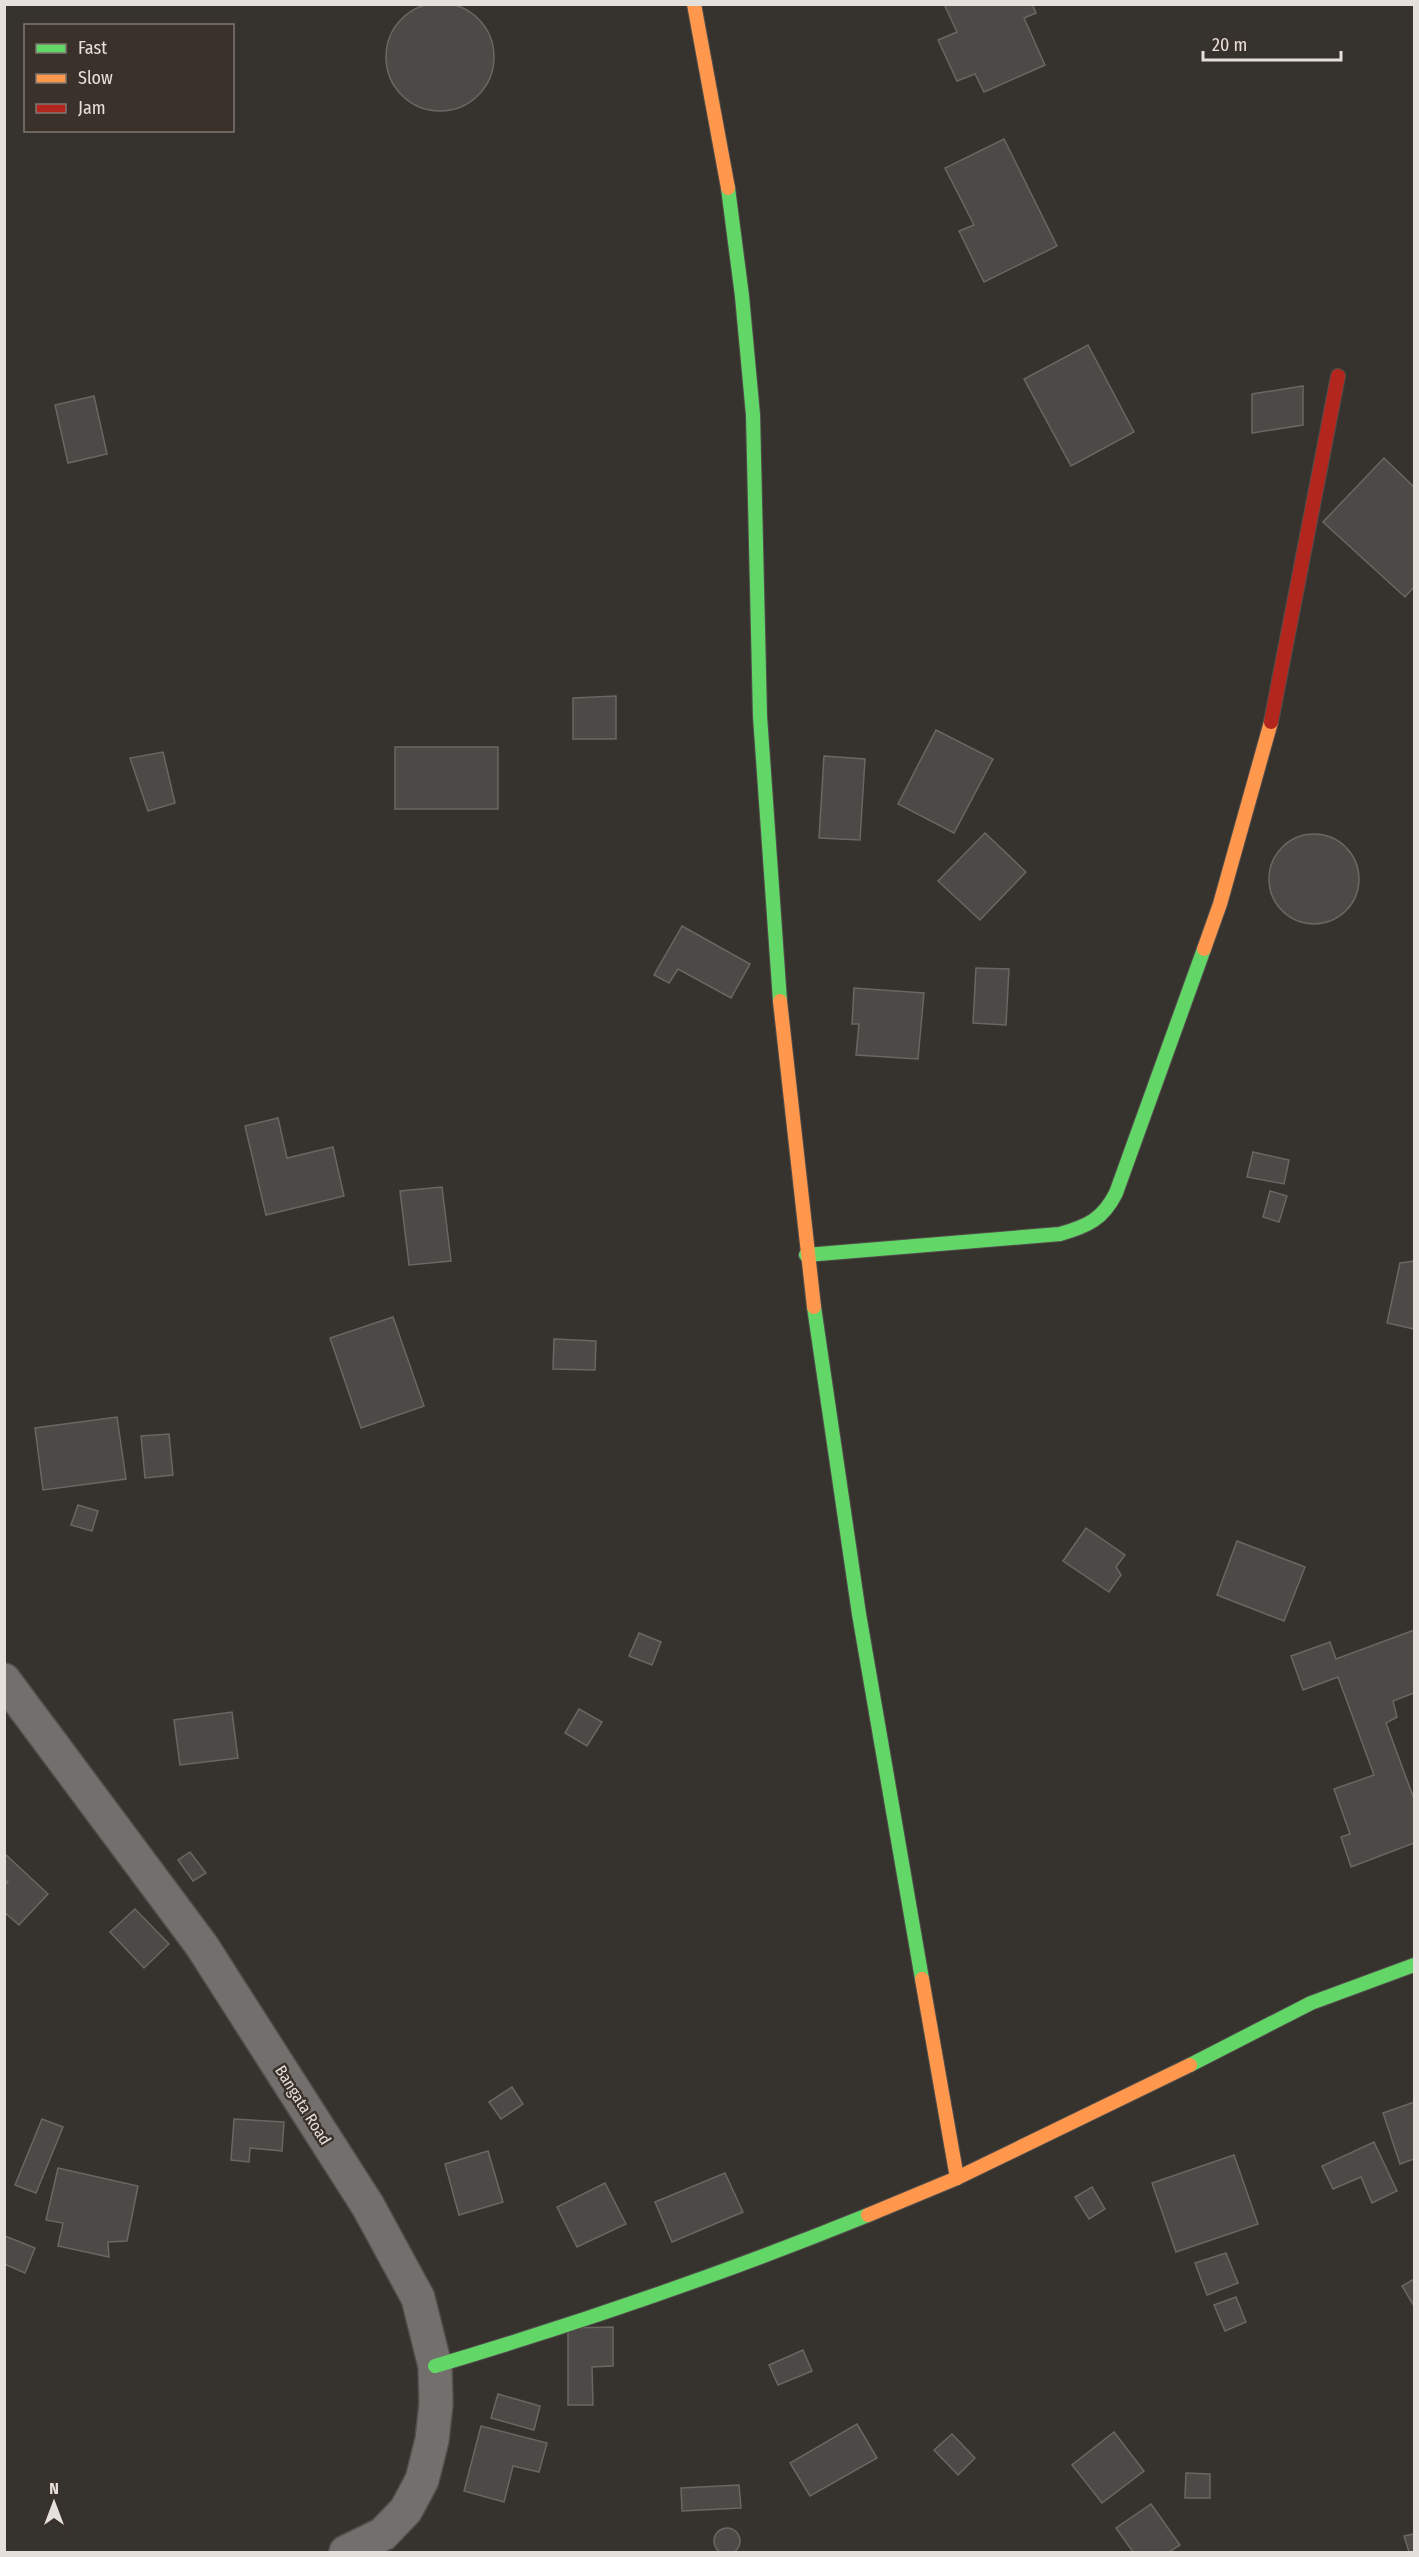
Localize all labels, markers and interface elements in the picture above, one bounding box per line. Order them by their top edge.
legend [24,24,234,132]
scale bar [1203,24,1341,62]
text: 20 m [1212,34,1247,56]
text: Fast [78,37,107,59]
text: Slow [78,67,113,89]
text: Jam [78,97,106,119]
street label: Bangata Road [271,2062,335,2148]
north arrow [24,2473,84,2533]
text: N [49,2479,59,2498]

